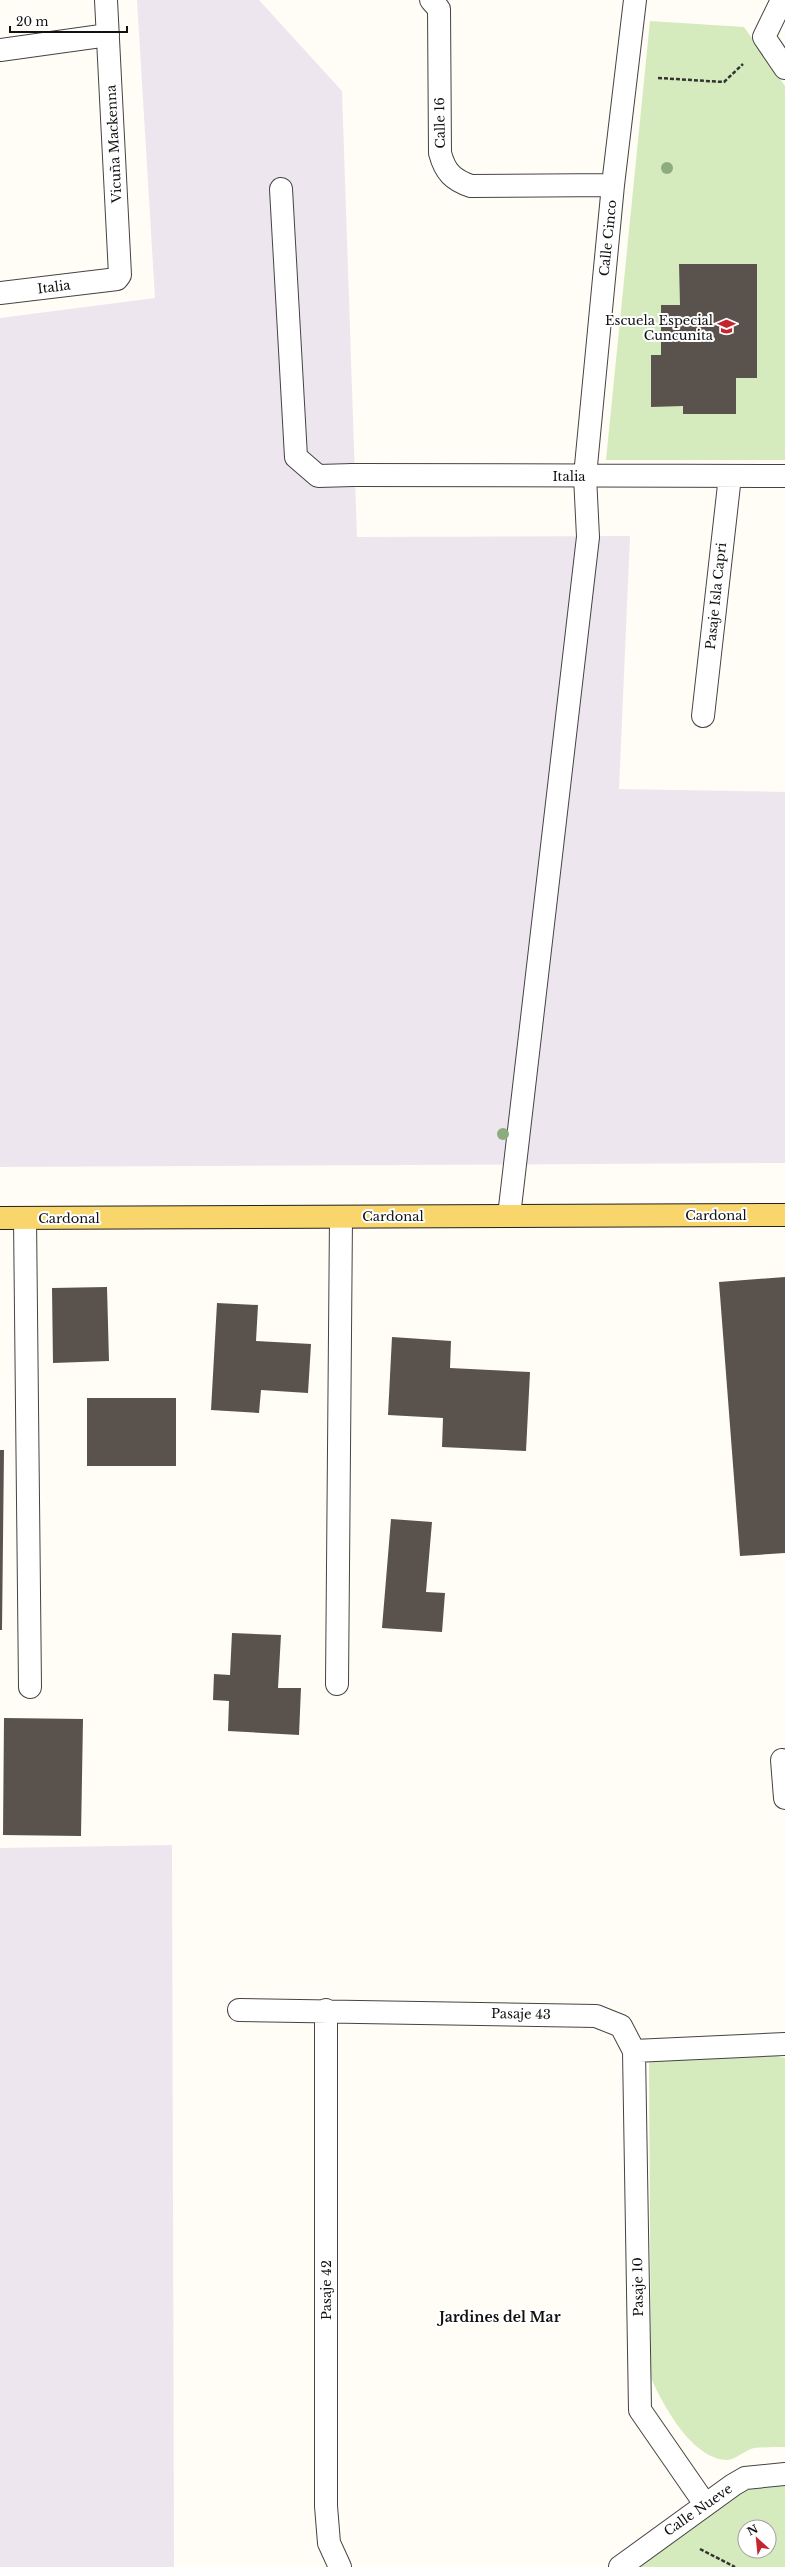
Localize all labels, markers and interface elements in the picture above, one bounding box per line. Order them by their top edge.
scale bar [10,8,127,34]
text: 20 m [16,14,48,29]
street label: Vicuña Mackenna [102,84,126,205]
street label: Calle 16 [431,97,449,149]
street label: Calle Cinco [596,199,620,277]
street label: Italia [37,276,72,297]
place label: Escuela Especial Cuncunita [605,312,714,344]
school or university icon: Escuela Especial Cuncunita [716,317,736,337]
street label: Italia [552,468,586,485]
street label: Pasaje Isla Capri [702,541,730,650]
street label: Cardonal [685,1207,747,1224]
street label: Cardonal [362,1208,424,1225]
street label: Cardonal [38,1210,100,1227]
street label: Pasaje 43 [491,2005,551,2023]
street label: Pasaje 10 [629,2257,647,2317]
street label: Pasaje 42 [318,2260,335,2320]
district label: Jardines del Mar [436,2308,561,2326]
street label: Calle Nueve [660,2480,736,2540]
north arrow [737,2519,777,2559]
text: N [745,2521,761,2539]

